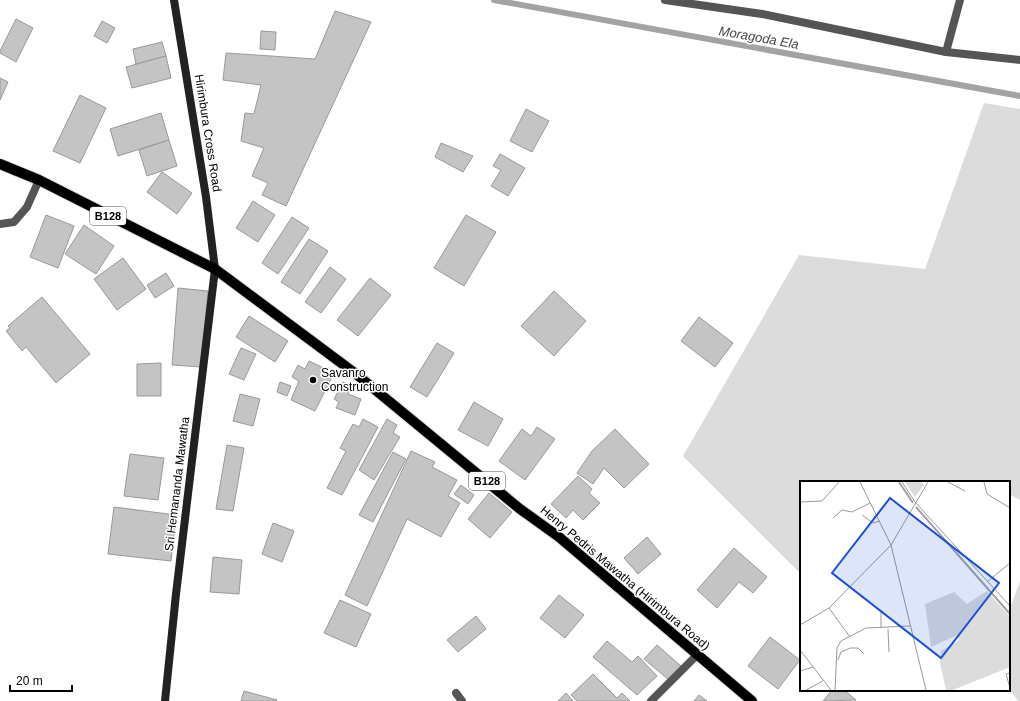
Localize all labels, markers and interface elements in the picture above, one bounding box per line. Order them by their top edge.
water label: Moragoda Ela [718,23,800,52]
street label: Hirimbura Cross Road [192,73,224,193]
road number: B128 [90,207,126,225]
place label: Savanro Construction [321,366,388,394]
marker: Savanro Construction [308,375,318,385]
street label: Sri Hemananda Mawatha [162,416,192,552]
road number: B128 [469,472,505,490]
inset map [800,481,1010,691]
street label: Henry Pedris Mawatha (Hirimbura Road) [537,503,713,653]
scale bar [10,667,72,693]
text: 20 m [16,674,43,688]

